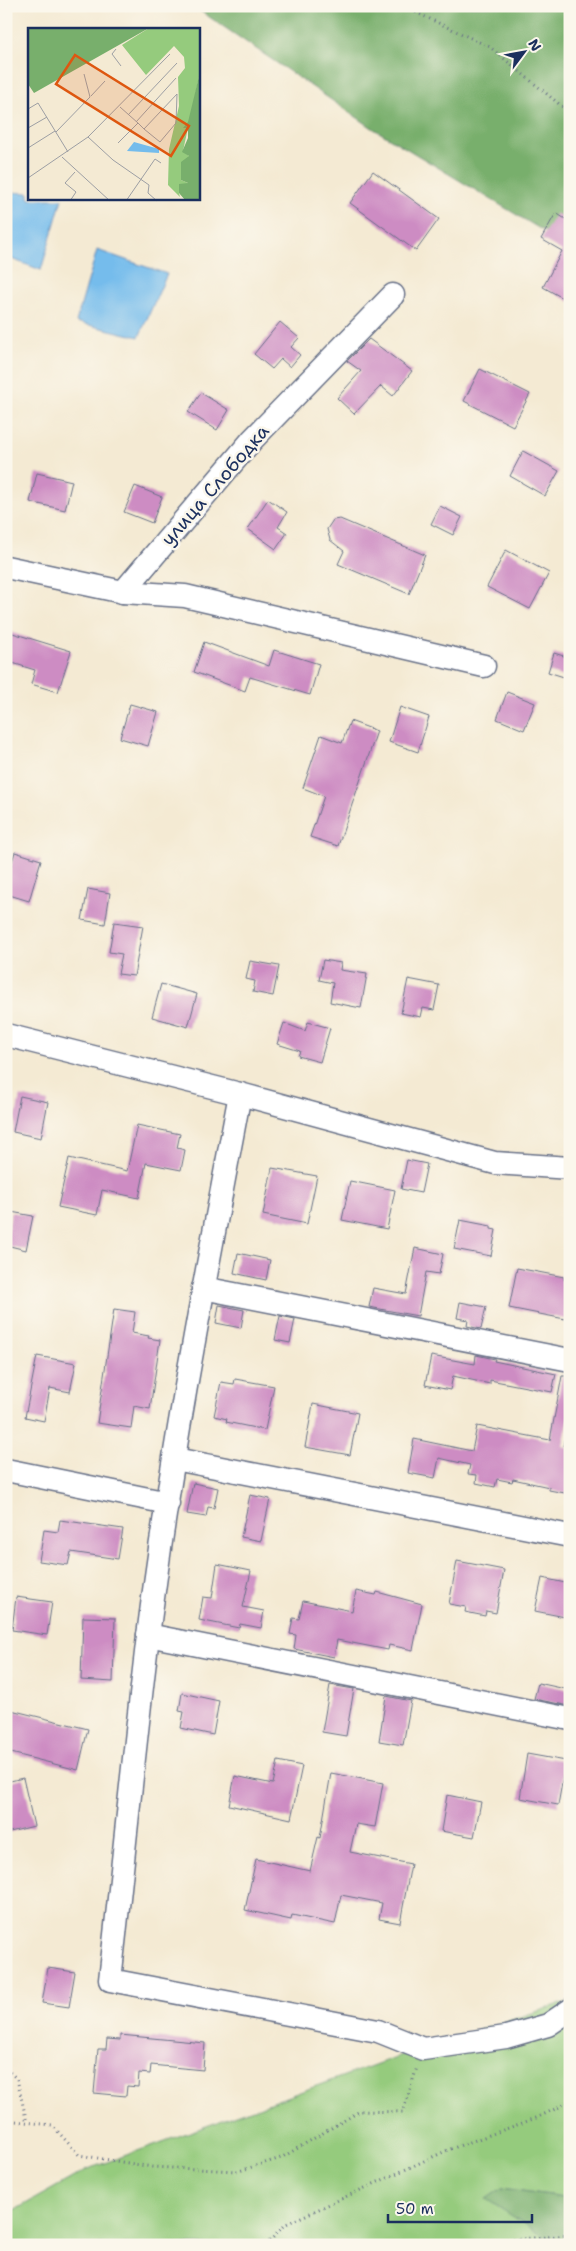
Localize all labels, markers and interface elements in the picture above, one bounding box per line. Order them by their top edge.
inset map [28,28,200,200]
north arrow [498,28,548,78]
text: N [524,36,546,55]
street label: улица Слободка [155,419,275,551]
scale bar [388,2191,532,2223]
text: 50 m [396,2199,434,2219]

